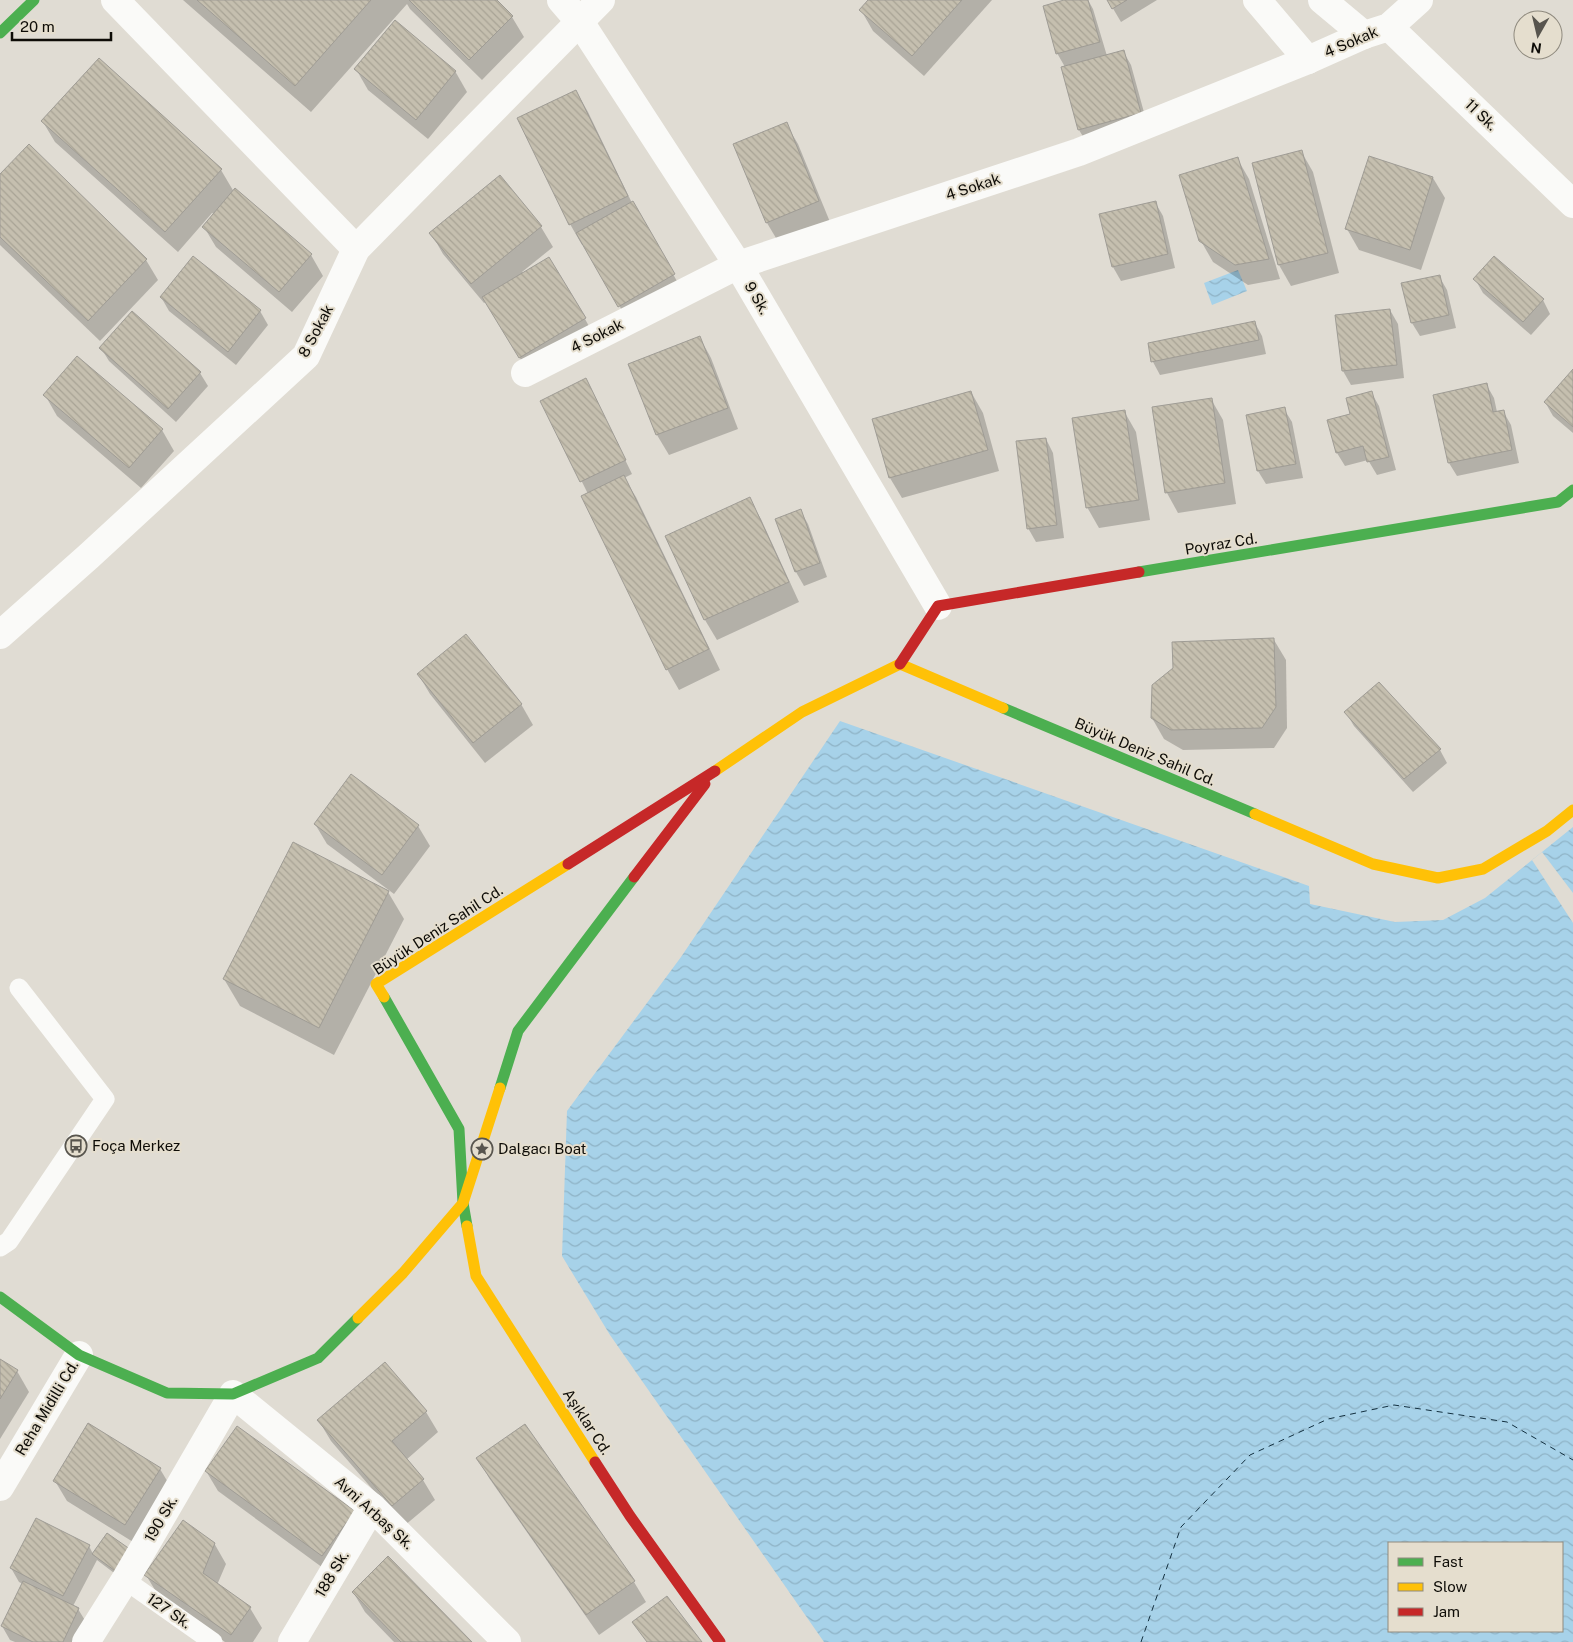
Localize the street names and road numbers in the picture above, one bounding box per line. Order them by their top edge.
street label: 4 Sokak [1321,23,1380,60]
street label: 11 Sk. [1462,95,1501,134]
street label: 4 Sokak [943,170,1002,203]
street label: 9 Sk. [741,278,774,317]
street label: 8 Sokak [295,302,336,360]
street label: 4 Sokak [568,315,626,356]
street label: Poyraz Cd. [1183,529,1258,558]
street label: Büyük Deniz Sahil Cd. [1072,714,1218,789]
street label: Büyük Deniz Sahil Cd. [370,881,506,978]
street label: Reha Midilli Cd. [12,1357,82,1458]
street label: Aşıklar Cd. [560,1386,615,1458]
street label: Avni Arbaş Sk. [332,1473,417,1552]
street label: 190 Sk. [141,1493,180,1545]
street label: 188 Sk. [311,1548,352,1600]
street label: 127 Sk. [144,1589,194,1632]

